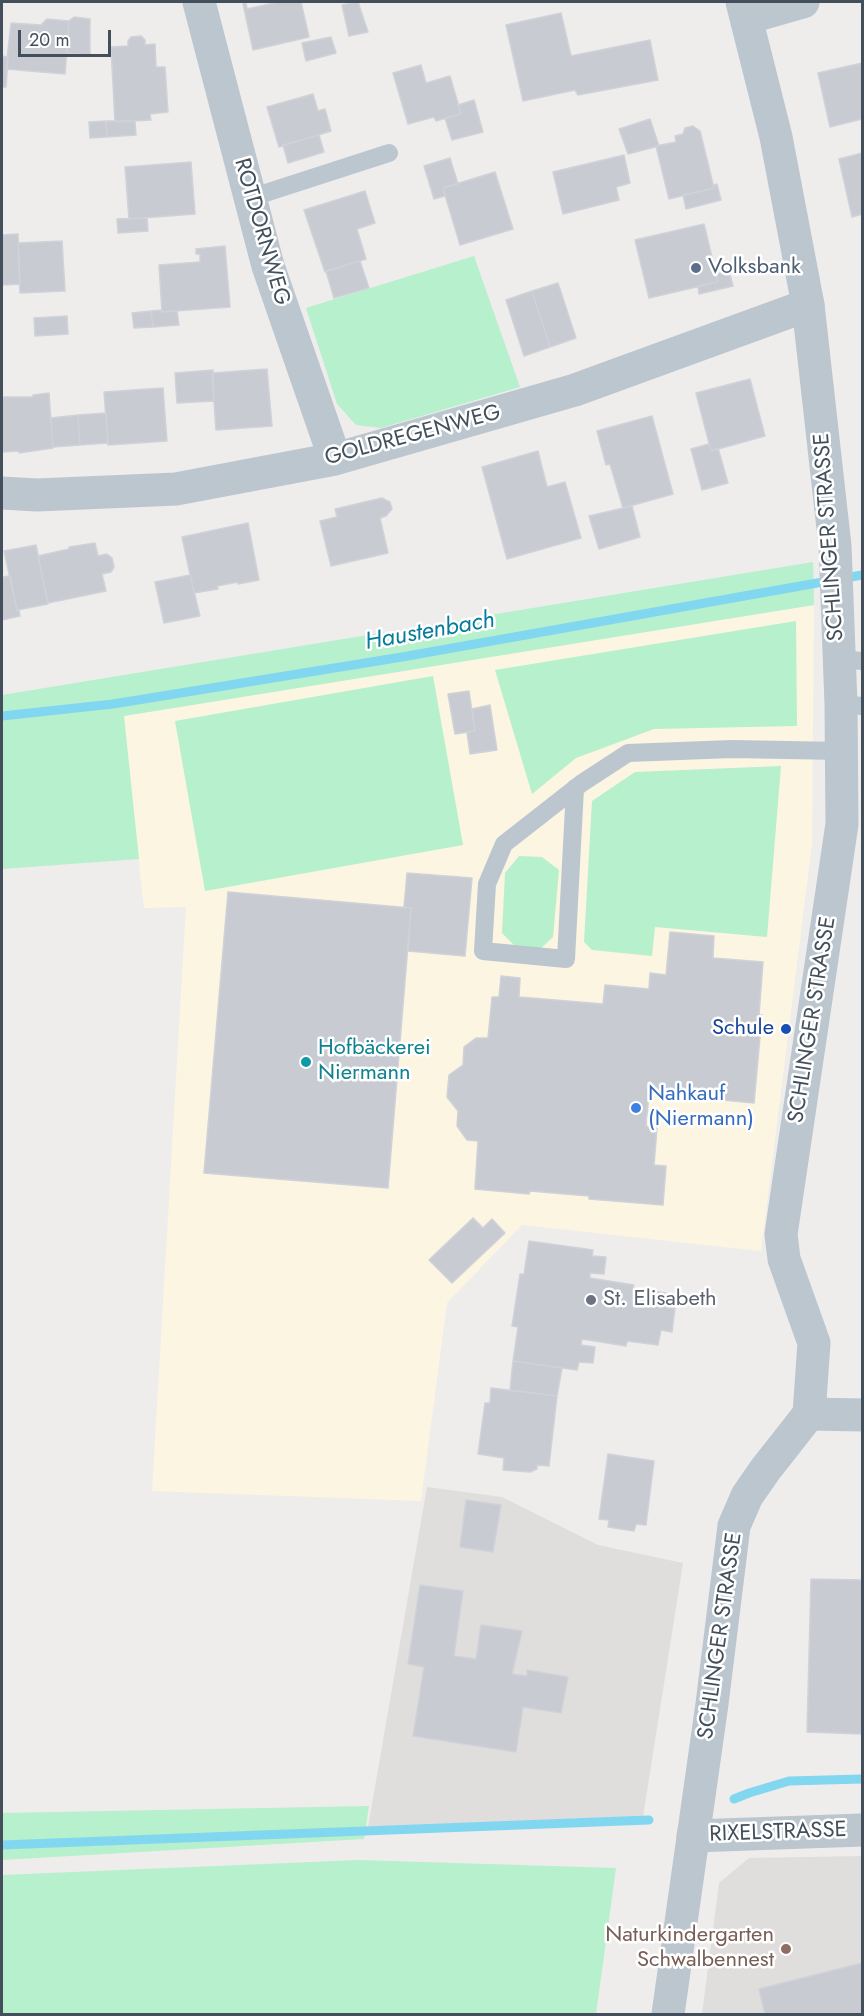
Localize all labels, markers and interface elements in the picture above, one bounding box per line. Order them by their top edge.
scale bar [21,18,114,56]
text: 20 m [29,27,69,53]
street label: ROTDORNWEG [227,155,295,309]
place label: Volksbank [708,255,801,281]
marker: Volksbank [689,261,703,275]
street label: GOLDREGENWEG [322,400,504,472]
street label: SCHLINGER STRASSE [810,432,850,642]
water label: Haustenbach [363,606,497,658]
street label: SCHLINGER STRASSE [784,915,842,1125]
place label: Schule [712,1016,774,1042]
marker: Schule [779,1022,793,1036]
place label: Hofbäckerei Niermann [318,1036,431,1088]
marker: Hofbäckerei Niermann [299,1055,313,1069]
place label: Nahkauf (Niermann) [648,1082,754,1134]
marker: Nahkauf (Niermann) [629,1101,643,1115]
place label: St. Elisabeth [603,1287,717,1313]
marker: St. Elisabeth [584,1293,598,1307]
street label: SCHLINGER STRASSE [693,1531,749,1741]
street label: RIXELSTRASSE [709,1817,847,1849]
place label: Naturkindergarten Schwalbennest [605,1923,774,1975]
marker: Naturkindergarten Schwalbennest [779,1942,793,1956]

